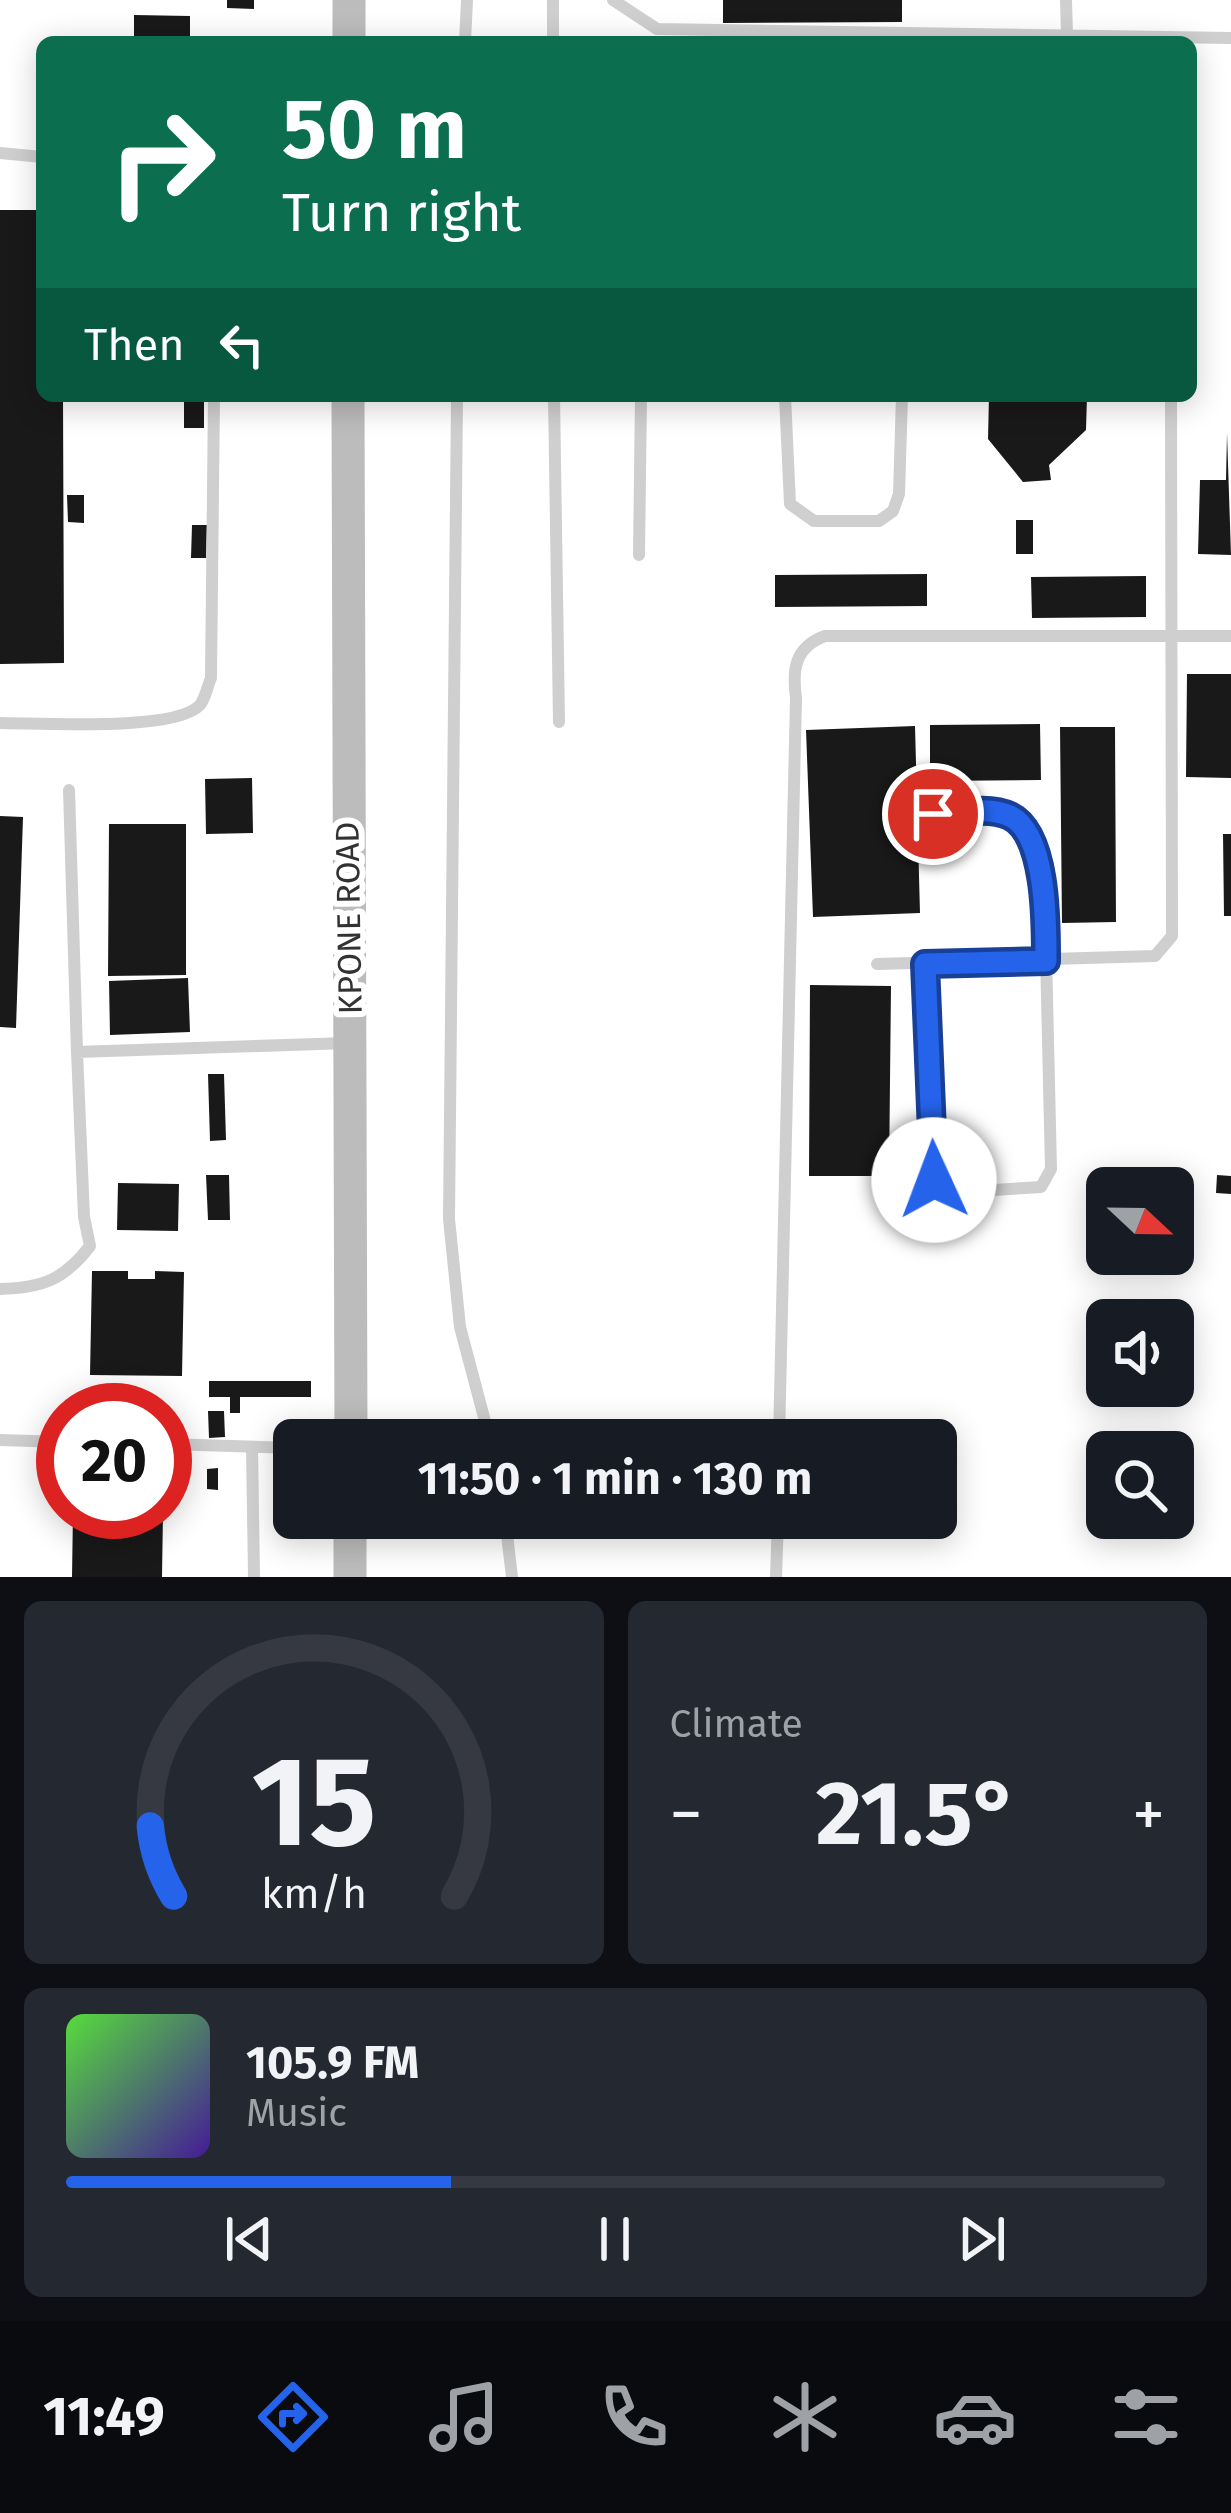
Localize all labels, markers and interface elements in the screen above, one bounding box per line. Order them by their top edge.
text: 50 m [282,79,467,180]
icon: right [84,84,240,240]
text: Turn right [282,181,521,245]
icon: left [209,312,275,378]
text: Then [84,318,185,372]
pin [882,763,984,865]
icon: arrive [900,781,966,847]
street label: KPONE ROAD [327,821,371,1015]
position arrow [871,1117,997,1243]
north arrow [1086,1167,1194,1275]
map controls [1086,1167,1194,1539]
button: sound [1086,1299,1194,1407]
speed limit sign: 20 [36,1383,192,1539]
button: search [1086,1431,1194,1539]
text: 11:50 · 1 min · 130 m [418,1452,812,1506]
text: Climate [670,1701,803,1747]
text: 15 [251,1728,376,1878]
text: 21.5° [816,1760,1019,1868]
text: − [670,1775,703,1854]
text: + [1132,1775,1165,1854]
text: km/h [261,1867,367,1918]
text: 105.9 FM [246,2036,419,2090]
text: Music [246,2090,347,2136]
icon: previous [216,2206,282,2272]
icon: pause [582,2206,648,2272]
icon: next [949,2206,1015,2272]
icon: directions [251,2375,335,2459]
icon: music [422,2375,506,2459]
icon: phone [592,2375,676,2459]
icon: climate [763,2375,847,2459]
icon: car [933,2375,1017,2459]
icon: filters [1104,2375,1188,2459]
text: 11:49 [43,2385,165,2449]

